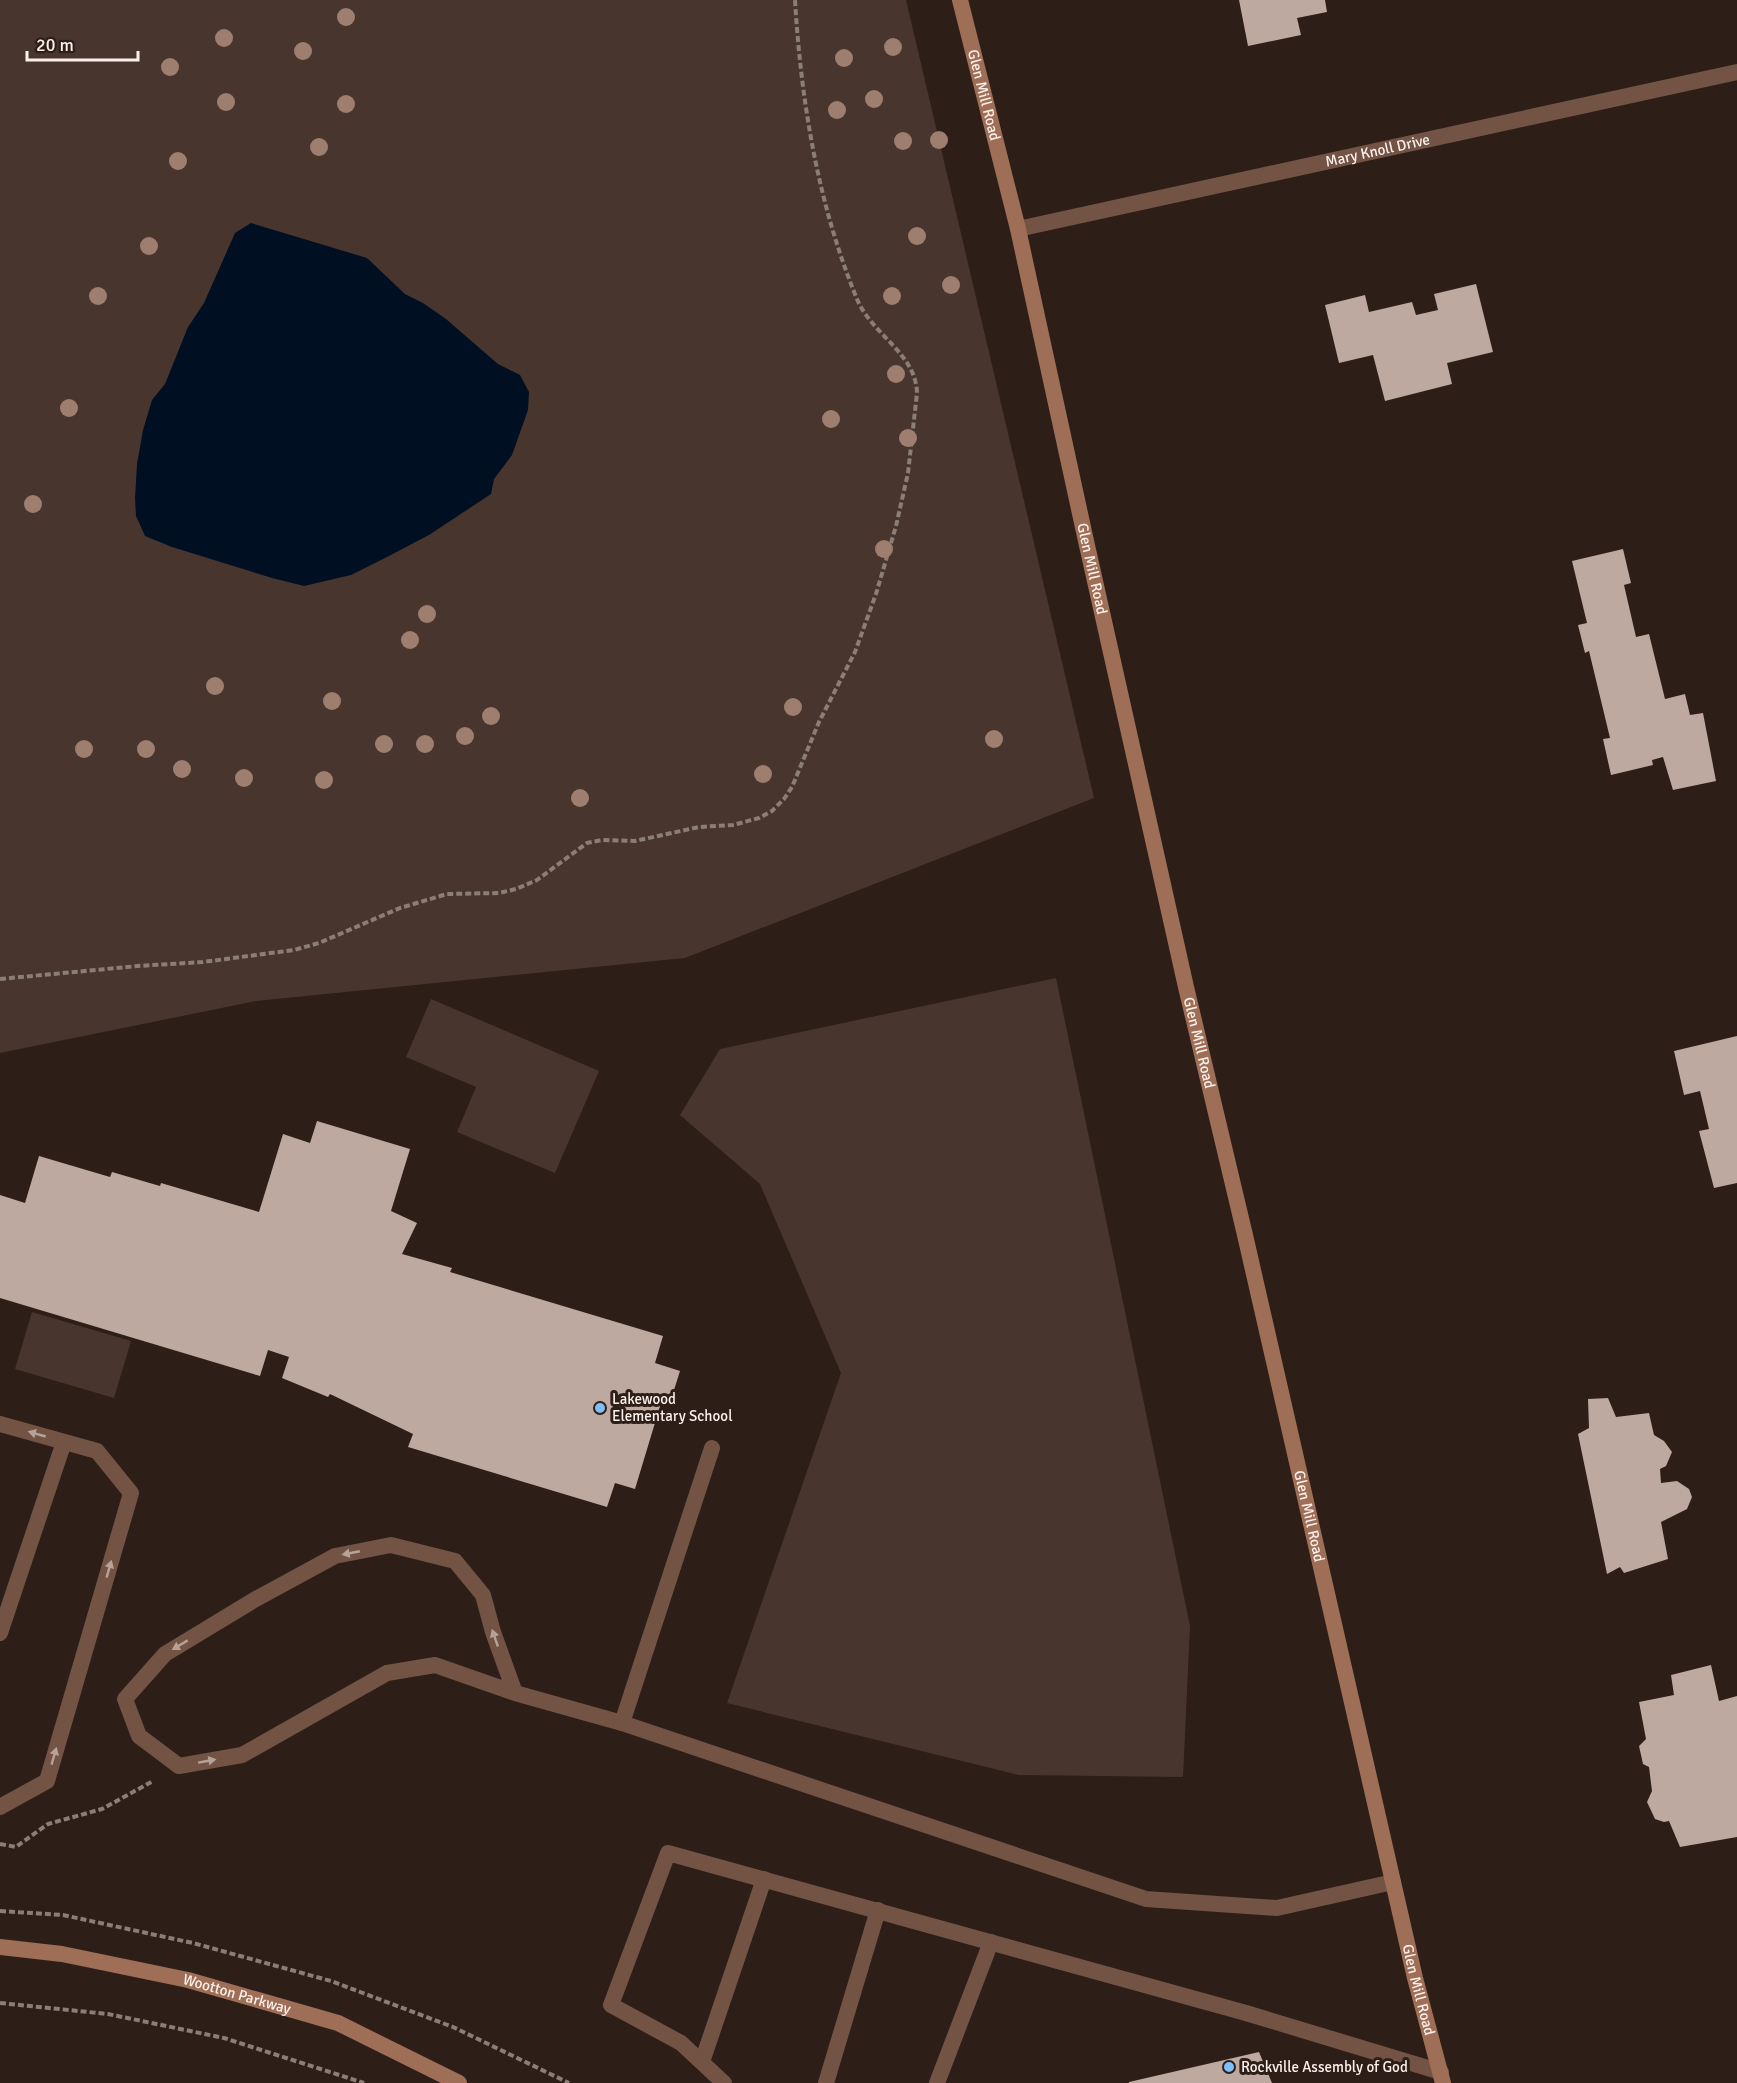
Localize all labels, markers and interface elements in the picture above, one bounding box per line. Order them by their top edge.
scale bar [27,24,138,62]
text: 20 m [36,34,74,56]
street label: Glen Mill Road [964,48,1004,142]
street label: Mary Knoll Drive [1324,130,1431,171]
street label: Glen Mill Road [1073,521,1111,616]
street label: Glen Mill Road [1180,995,1219,1090]
place label: Lakewood Elementary School [612,1390,733,1425]
marker: Lakewood Elementary School [593,1401,607,1415]
one-way arrow [28,1429,46,1439]
street label: Glen Mill Road [1290,1469,1329,1564]
one-way arrow [341,1549,360,1558]
one-way arrow [105,1560,114,1578]
one-way arrow [490,1629,500,1647]
one-way arrow [172,1639,188,1650]
one-way arrow [50,1747,59,1765]
one-way arrow [197,1756,216,1765]
street label: Glen Mill Road [1399,1942,1439,2037]
street label: Wootton Parkway [181,1970,293,2018]
place label: Rockville Assembly of God [1241,2058,1408,2076]
marker: Rockville Assembly of God [1222,2060,1236,2074]

